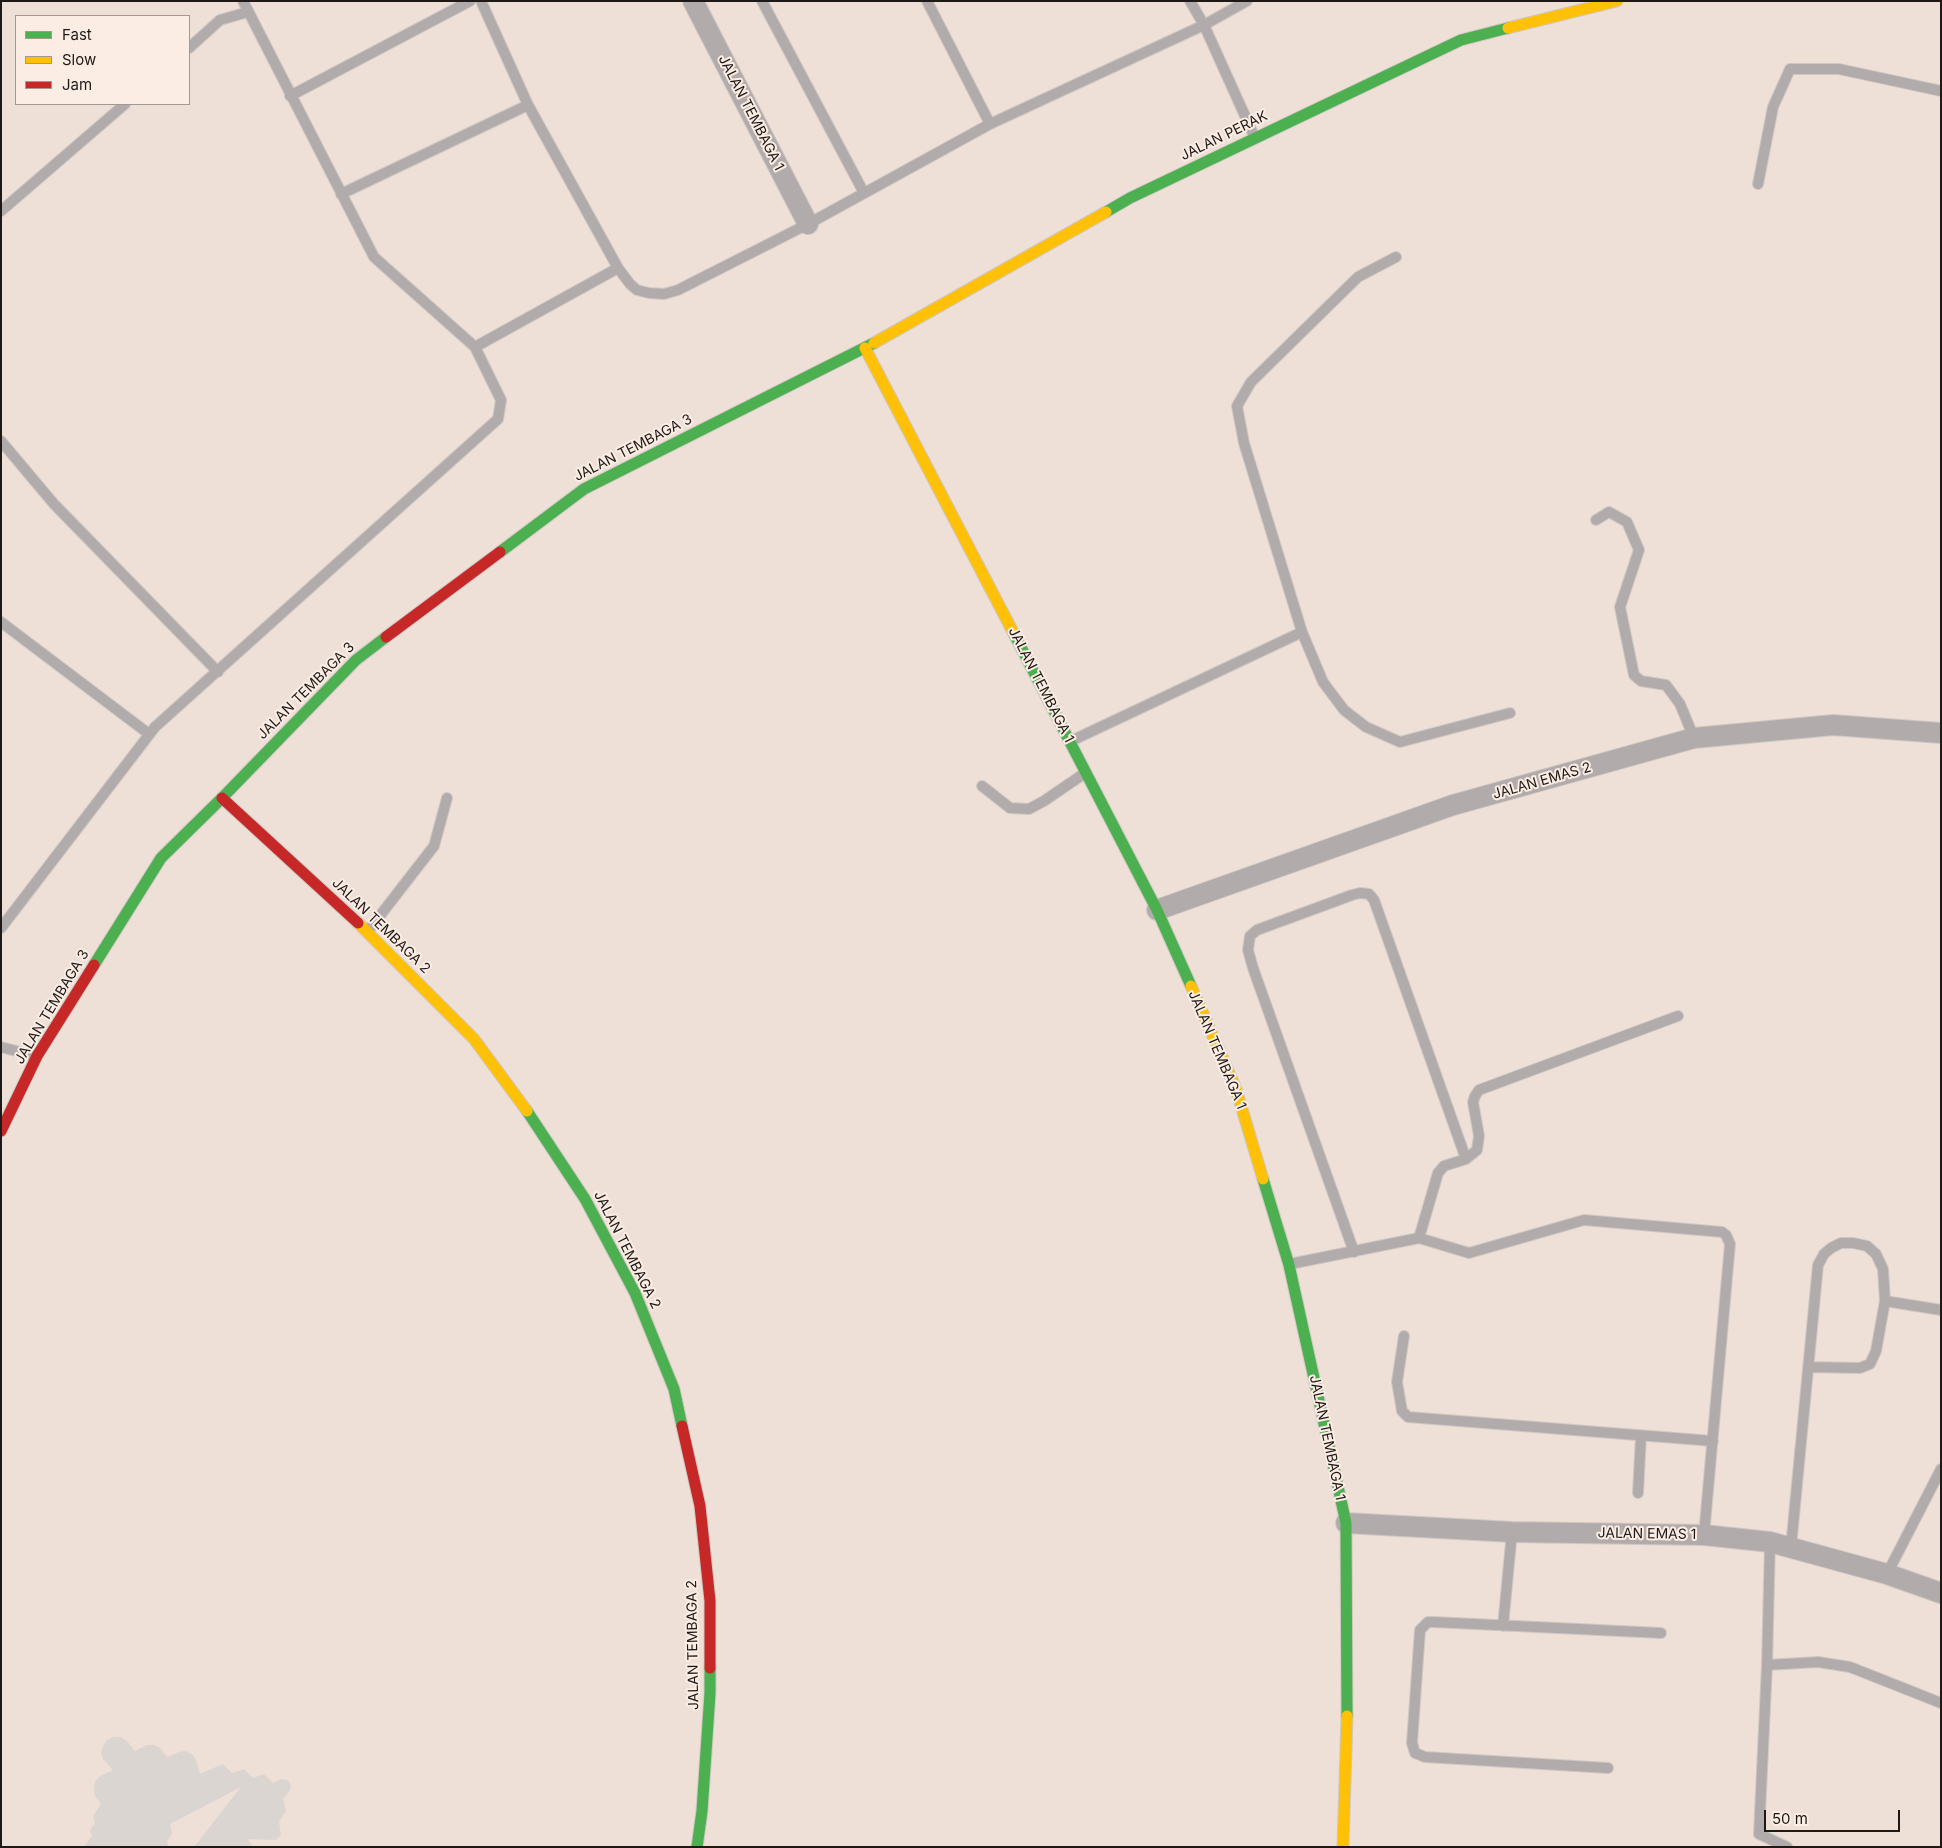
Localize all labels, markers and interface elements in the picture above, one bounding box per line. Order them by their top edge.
legend [15,15,190,105]
text: Fast [62,25,92,44]
text: Slow [62,50,96,69]
street label: JALAN TEMBAGA 1 [715,52,787,174]
text: Jam [62,75,92,94]
street label: JALAN PERAK [1178,108,1270,164]
street label: JALAN TEMBAGA 3 [571,411,695,485]
street label: JALAN TEMBAGA 1 [1005,624,1077,746]
street label: JALAN TEMBAGA 3 [254,639,358,743]
street label: JALAN EMAS 2 [1491,759,1593,803]
street label: JALAN TEMBAGA 2 [328,875,434,977]
street label: JALAN TEMBAGA 3 [11,947,93,1067]
street label: JALAN TEMBAGA 1 [1184,988,1250,1112]
street label: JALAN TEMBAGA 2 [590,1188,664,1312]
street label: JALAN TEMBAGA 1 [1306,1374,1348,1502]
street label: JALAN EMAS 1 [1597,1525,1697,1543]
street label: JALAN TEMBAGA 2 [683,1580,703,1710]
scale bar [1767,1800,1903,1832]
text: 50 m [1772,1809,1808,1828]

